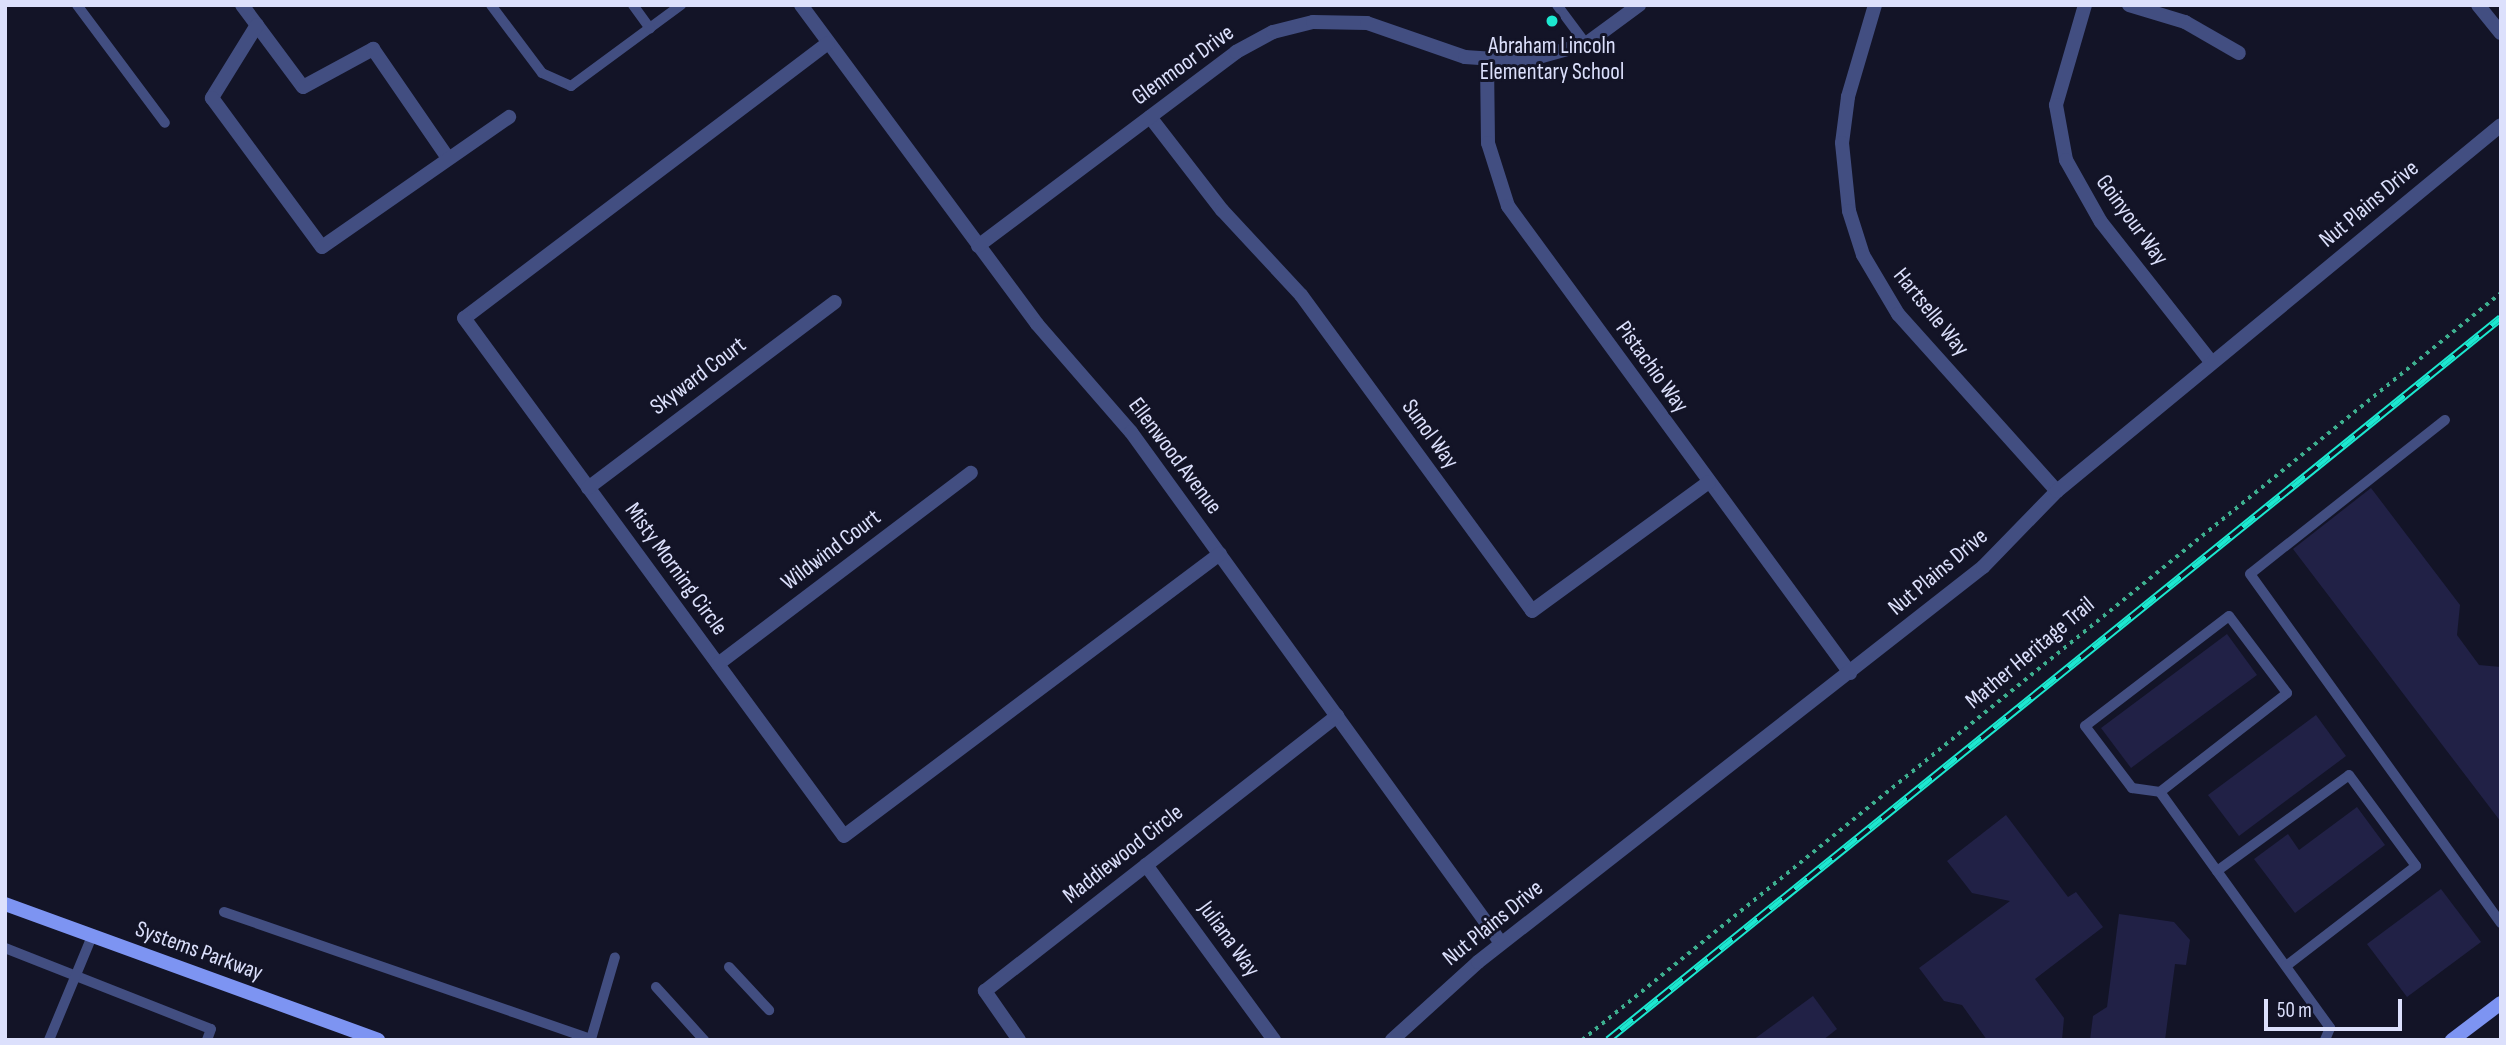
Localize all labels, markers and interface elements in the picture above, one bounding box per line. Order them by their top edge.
marker: Abraham Lincoln Elementary School [1544,13,1560,29]
street label: Glenmoor Drive [1127,19,1239,111]
place label: Abraham Lincoln Elementary School [1480,32,1624,86]
street label: Nut Plains Drive [2314,155,2424,253]
street label: Goinyour Way [2090,169,2174,271]
street label: Hartselle Way [1887,262,1975,362]
street label: Pistachio Way [1610,316,1694,418]
street label: Skyward Court [645,331,751,421]
street label: Ellenwood Avenue [1122,392,1228,520]
street label: Sunol Way [1396,394,1464,474]
street label: Misty Morning Circle [619,497,733,641]
street label: Wildwind Court [776,504,886,596]
street label: Nut Plains Drive [1883,523,1993,621]
street label: Mather Heritage Trail [1960,591,2100,715]
street label: Maddiewood Circle [1057,799,1189,909]
street label: Nut Plains Drive [1437,874,1549,972]
street label: Juliana Way [1192,896,1266,982]
street label: Systems Parkway [132,915,266,987]
scale bar [2268,986,2406,1030]
text: 50 m [2277,998,2312,1023]

